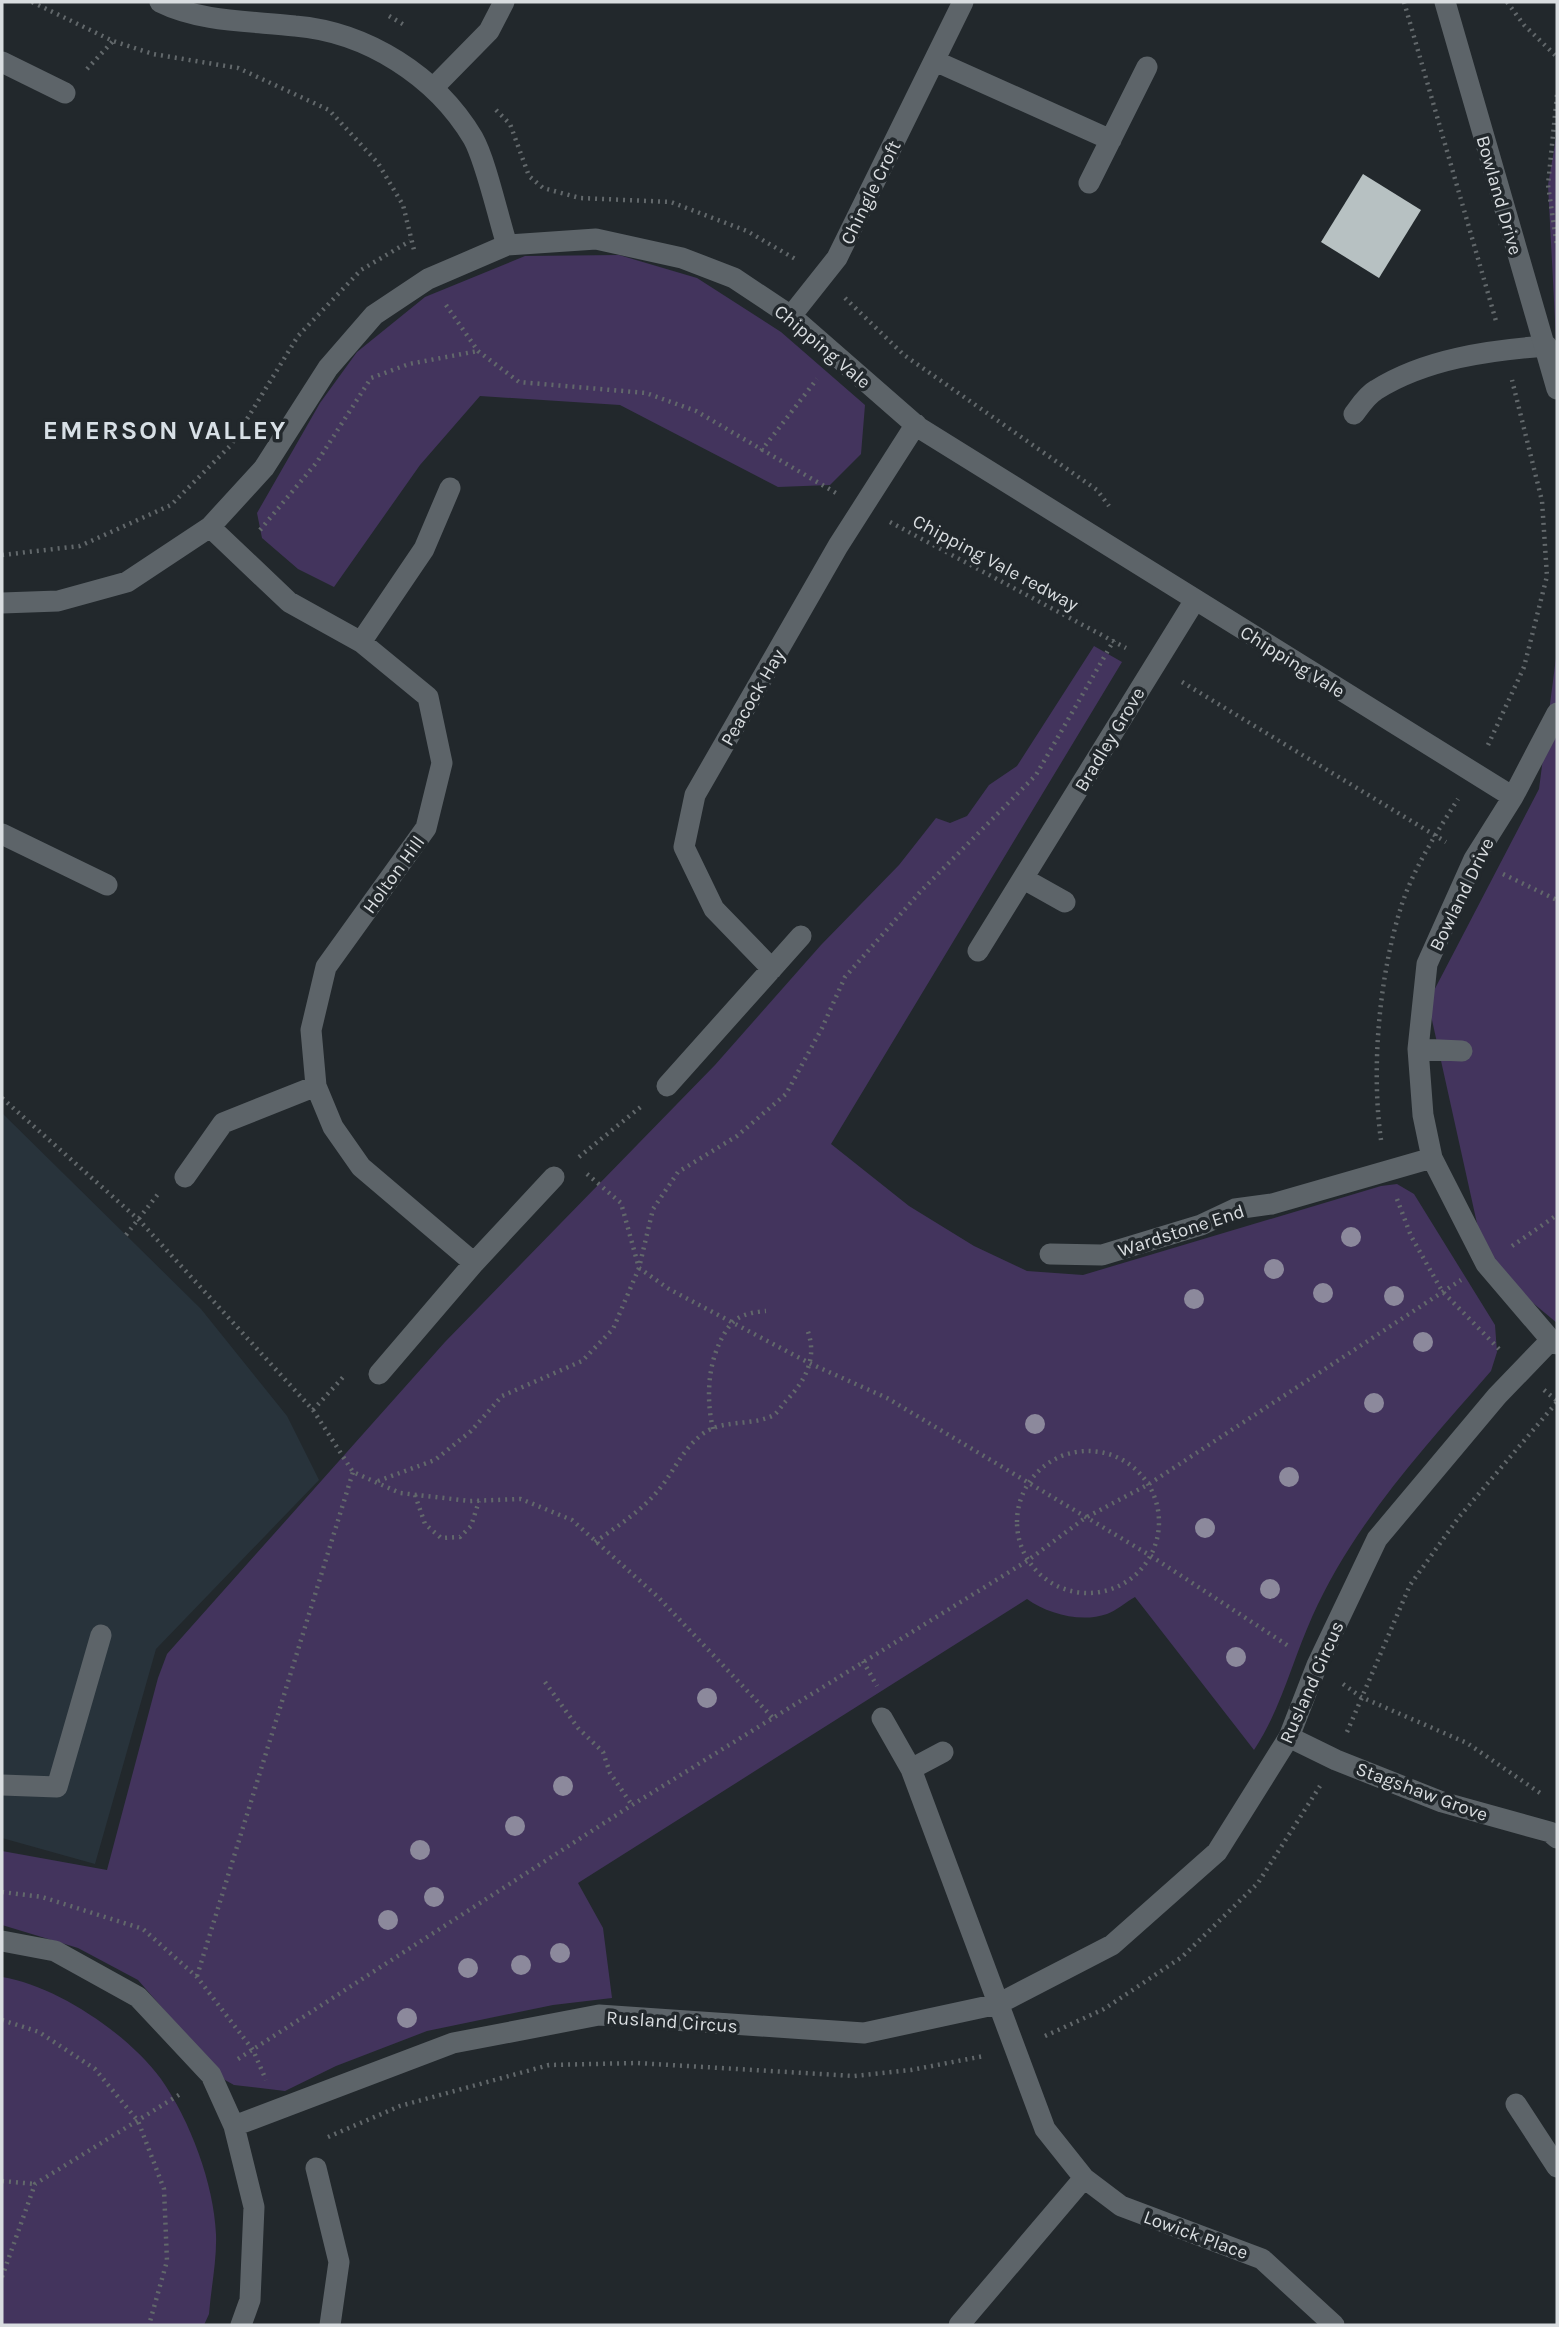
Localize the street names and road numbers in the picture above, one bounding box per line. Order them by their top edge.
street label: Bowland Drive [1471,133,1527,258]
street label: Chingle Croft [836,137,906,248]
street label: Chipping Vale [770,300,875,393]
street label: Chipping Vale redway [909,510,1082,616]
street label: Chipping Vale [1236,621,1349,703]
street label: Peacock Hay [716,645,789,750]
street label: Bradley Grove [1070,683,1150,796]
street label: Holton Hill [358,831,429,918]
street label: Bowland Drive [1425,834,1499,955]
street label: Wardstone End [1115,1200,1247,1262]
street label: Rusland Circus [1275,1618,1349,1747]
street label: Stagshaw Grove [1353,1758,1491,1826]
street label: Rusland Circus [606,2006,738,2038]
street label: Lowick Place [1140,2206,1251,2264]

